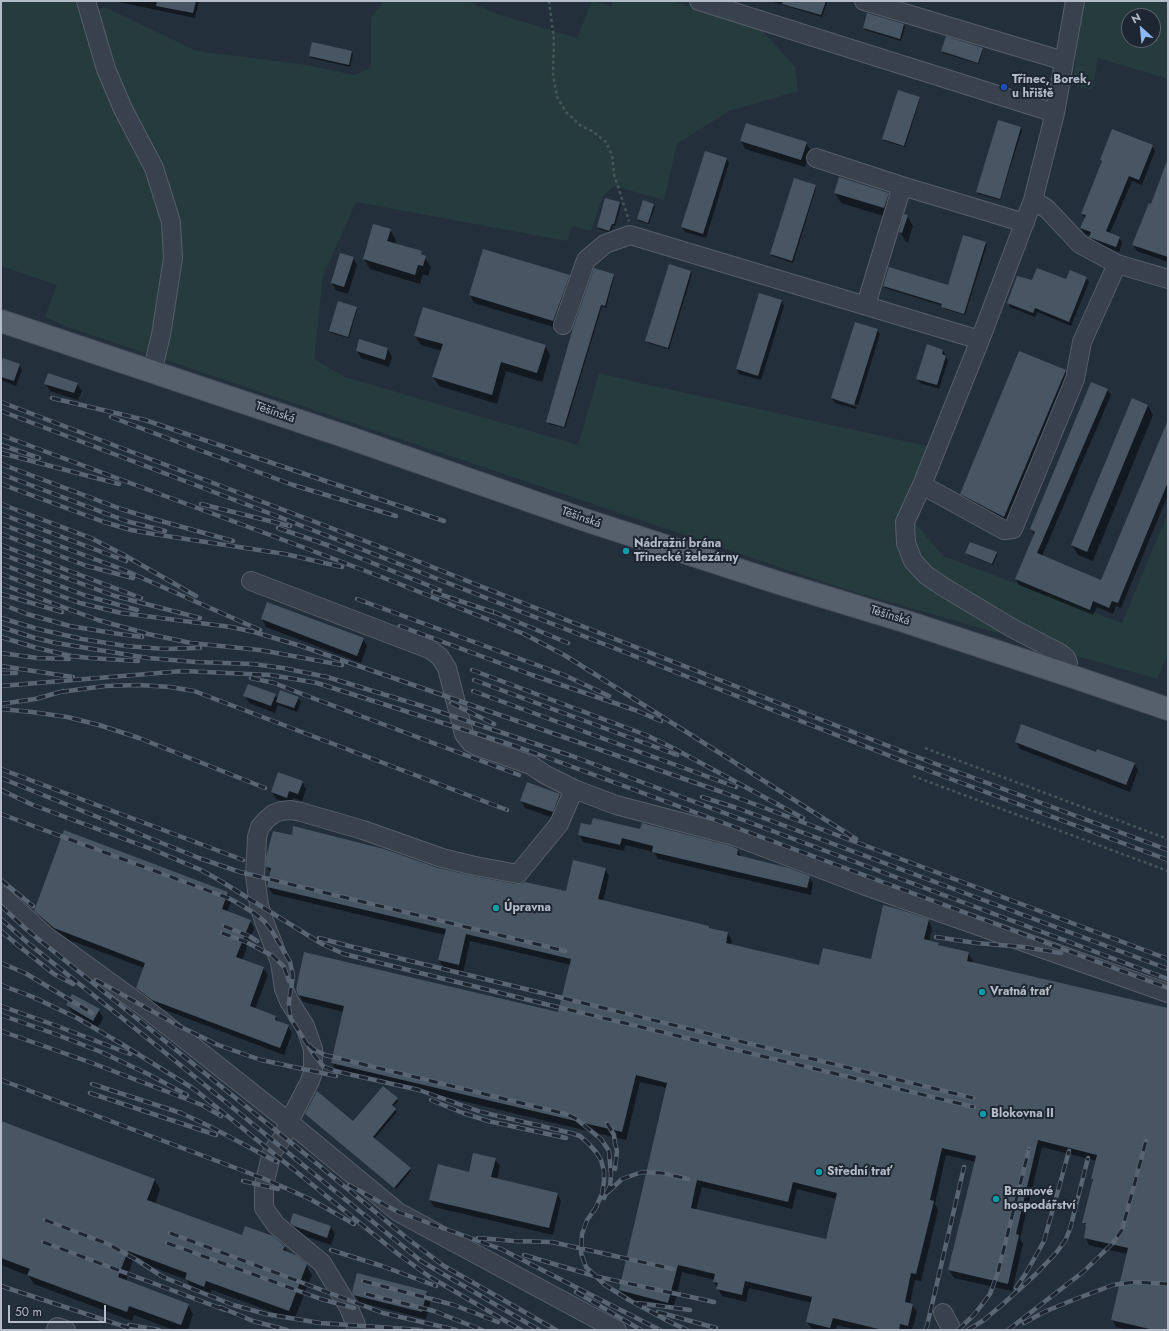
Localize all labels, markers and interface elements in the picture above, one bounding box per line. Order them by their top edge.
north arrow [1121,8,1161,48]
text: N [1128,9,1144,27]
place label: Třinec, Borek, u hřiště [1012,73,1091,101]
marker: Třinec, Borek, u hřiště [999,82,1009,92]
street label: Těšínská [253,400,297,426]
street label: Těšínská [559,505,603,531]
place label: Nádražní brána Třinecké železárny [634,537,739,565]
marker: Nádražní brána Třinecké železárny [621,546,631,556]
street label: Těšínská [868,603,912,629]
place label: Úpravna [504,901,551,915]
marker: Úpravna [491,903,501,913]
place label: Vratná trať [990,985,1051,999]
marker: Vratná trať [977,987,987,997]
place label: Blokovna II [991,1107,1054,1121]
marker: Blokovna II [978,1109,988,1119]
place label: Střední trať [827,1165,892,1179]
marker: Střední trať [814,1167,824,1177]
place label: Bramové hospodářství [1004,1185,1076,1213]
marker: Bramové hospodářství [991,1194,1001,1204]
scale bar [10,1297,108,1323]
text: 50 m [15,1303,42,1321]

